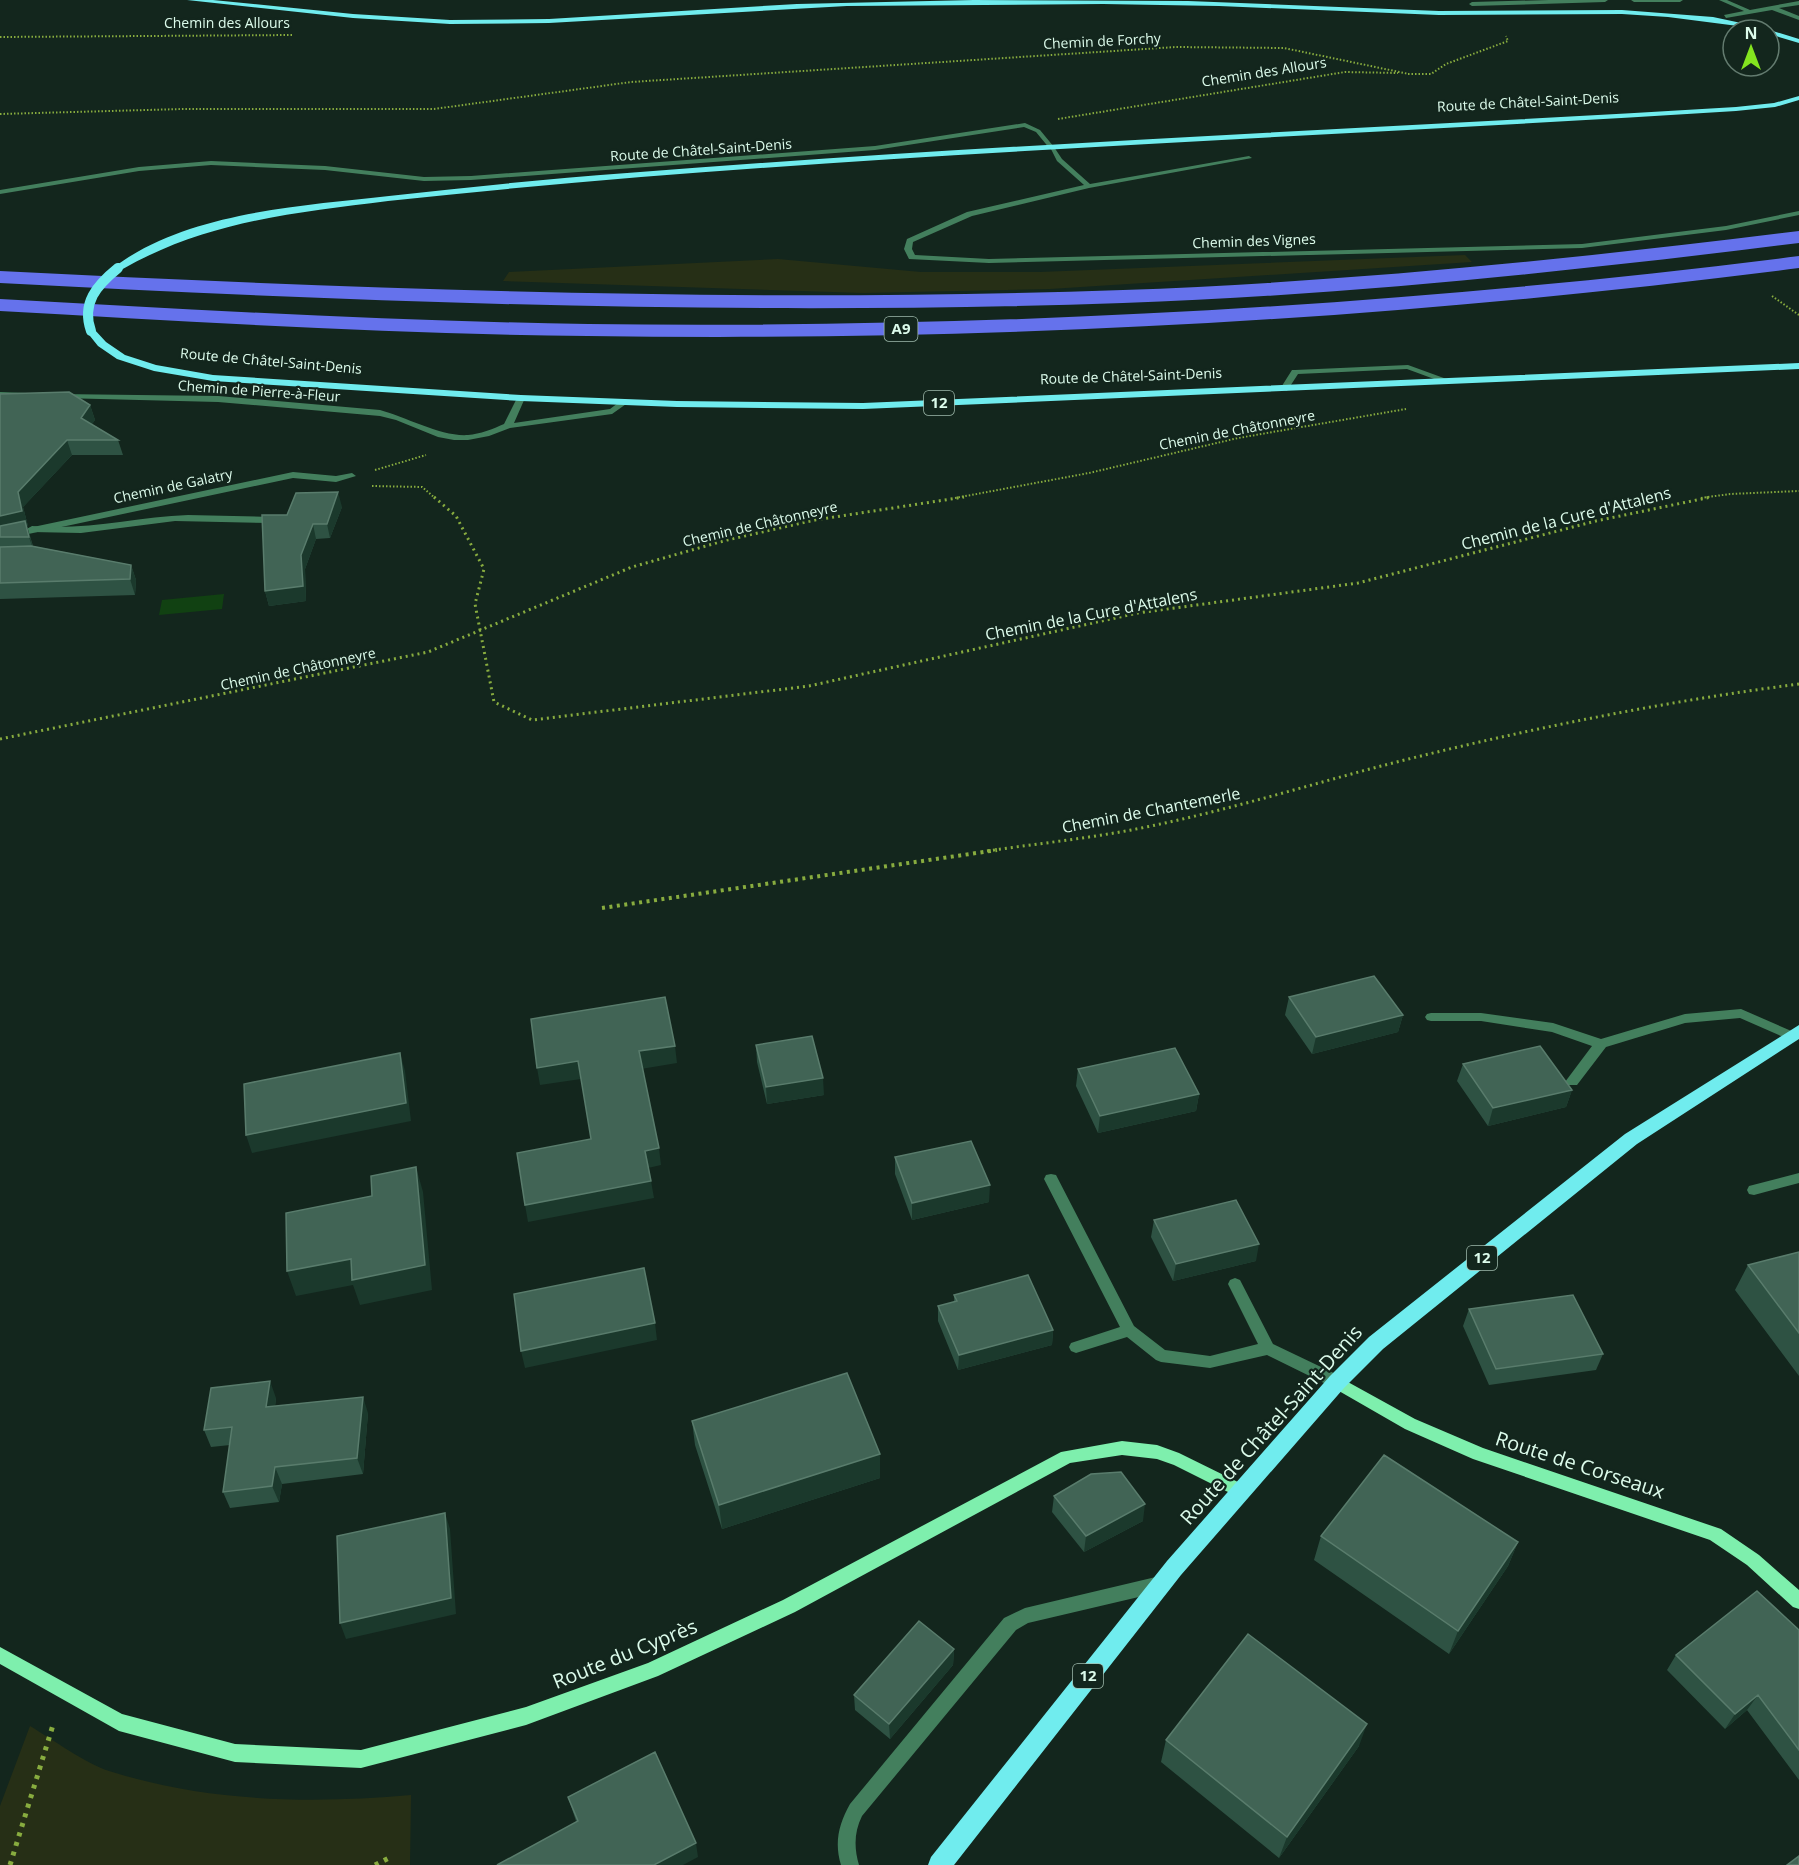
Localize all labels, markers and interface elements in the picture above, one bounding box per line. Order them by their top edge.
street label: Chemin des Allours [164,13,290,32]
north arrow [1721,18,1781,78]
text: N [1744,22,1758,44]
street label: Chemin de Forchy [1043,28,1162,53]
street label: Chemin des Allours [1200,52,1328,91]
street label: Route de Châtel-Saint-Denis [1437,87,1620,116]
street label: Route de Châtel-Saint-Denis [609,134,793,165]
street label: Chemin des Vignes [1192,229,1316,252]
road number: A9 [884,317,918,341]
street label: Route de Châtel-Saint-Denis [179,343,363,378]
street label: Route de Châtel-Saint-Denis [1040,363,1223,388]
street label: Chemin de Pierre-à-Fleur [177,375,341,406]
road number: 12 [924,391,954,415]
street label: Chemin de Châtonneyre [1157,405,1317,454]
street label: Chemin de Galatry [112,463,235,507]
street label: Chemin de la Cure d'Attalens [1459,481,1673,555]
street label: Chemin de Châtonneyre [681,496,839,551]
street label: Chemin de la Cure d'Attalens [983,583,1199,645]
street label: Chemin de Châtonneyre [219,643,377,694]
street label: Chemin de Chantemerle [1060,782,1242,838]
road number: 12 [1467,1246,1497,1270]
street label: Route de Châtel-Saint-Denis [1174,1319,1368,1530]
street label: Route de Corseaux [1492,1424,1669,1505]
street label: Route du Cyprès [549,1612,701,1695]
road number: 12 [1073,1664,1103,1688]

